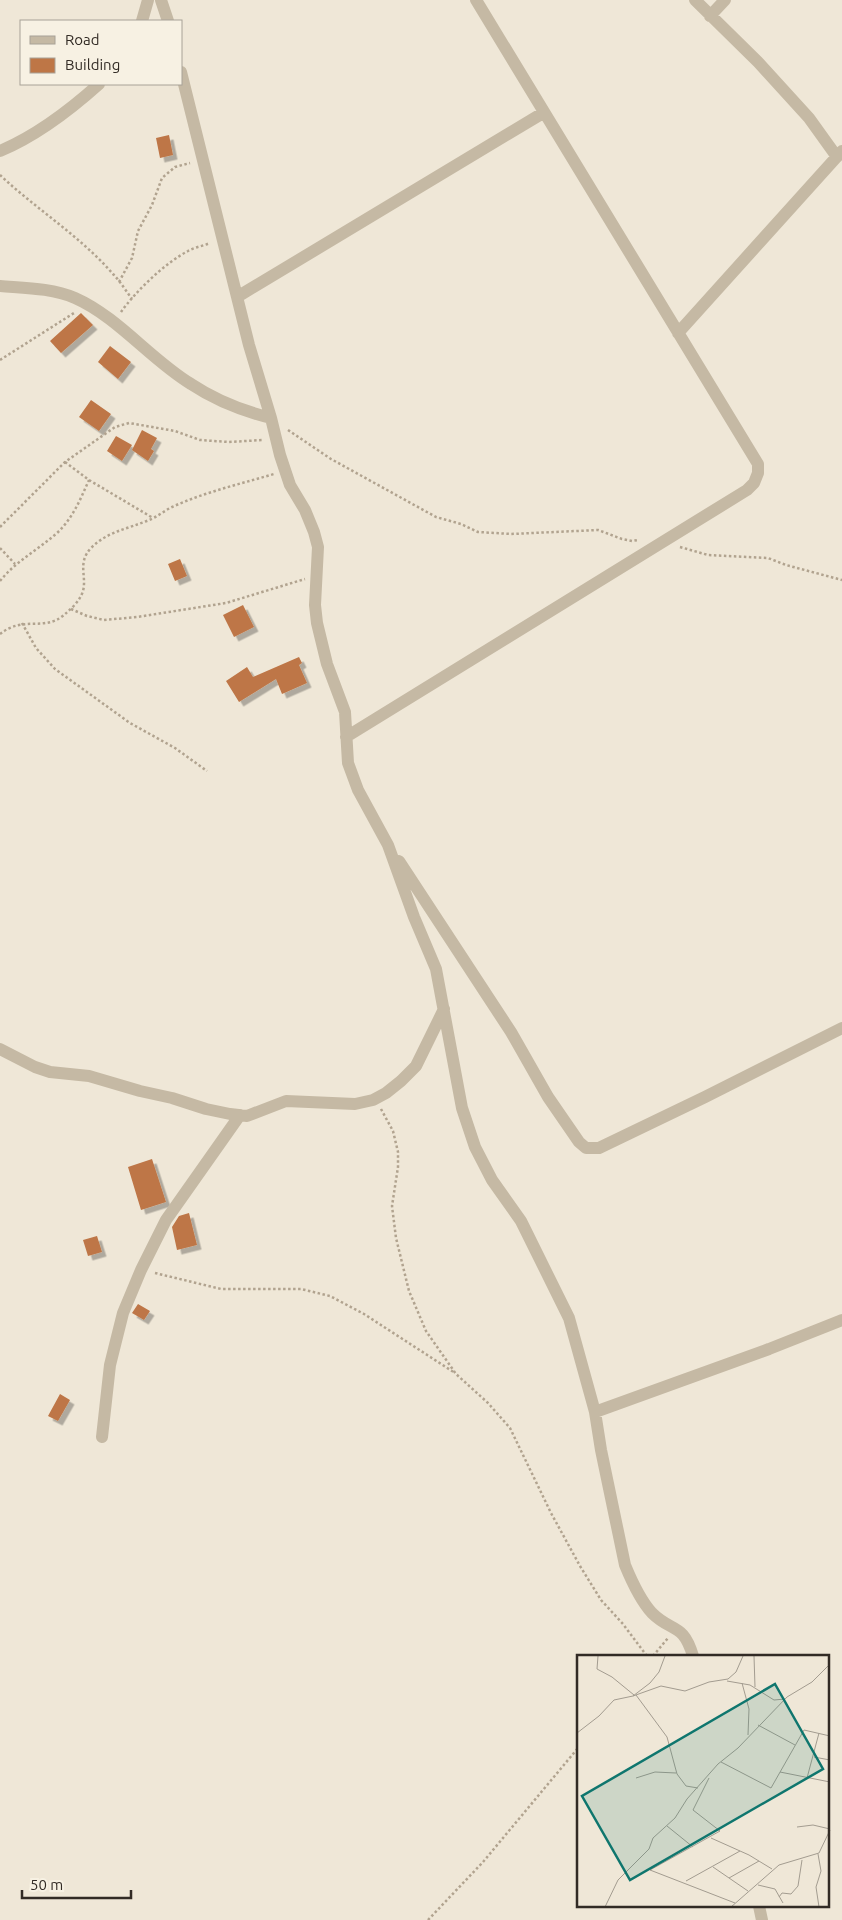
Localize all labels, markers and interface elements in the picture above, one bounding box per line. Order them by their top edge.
legend [20,20,182,85]
text: Road [65,31,100,48]
text: Building [65,56,120,73]
inset map [577,1655,830,1908]
scale bar [22,1868,131,1900]
text: 50 m [30,1876,63,1893]

